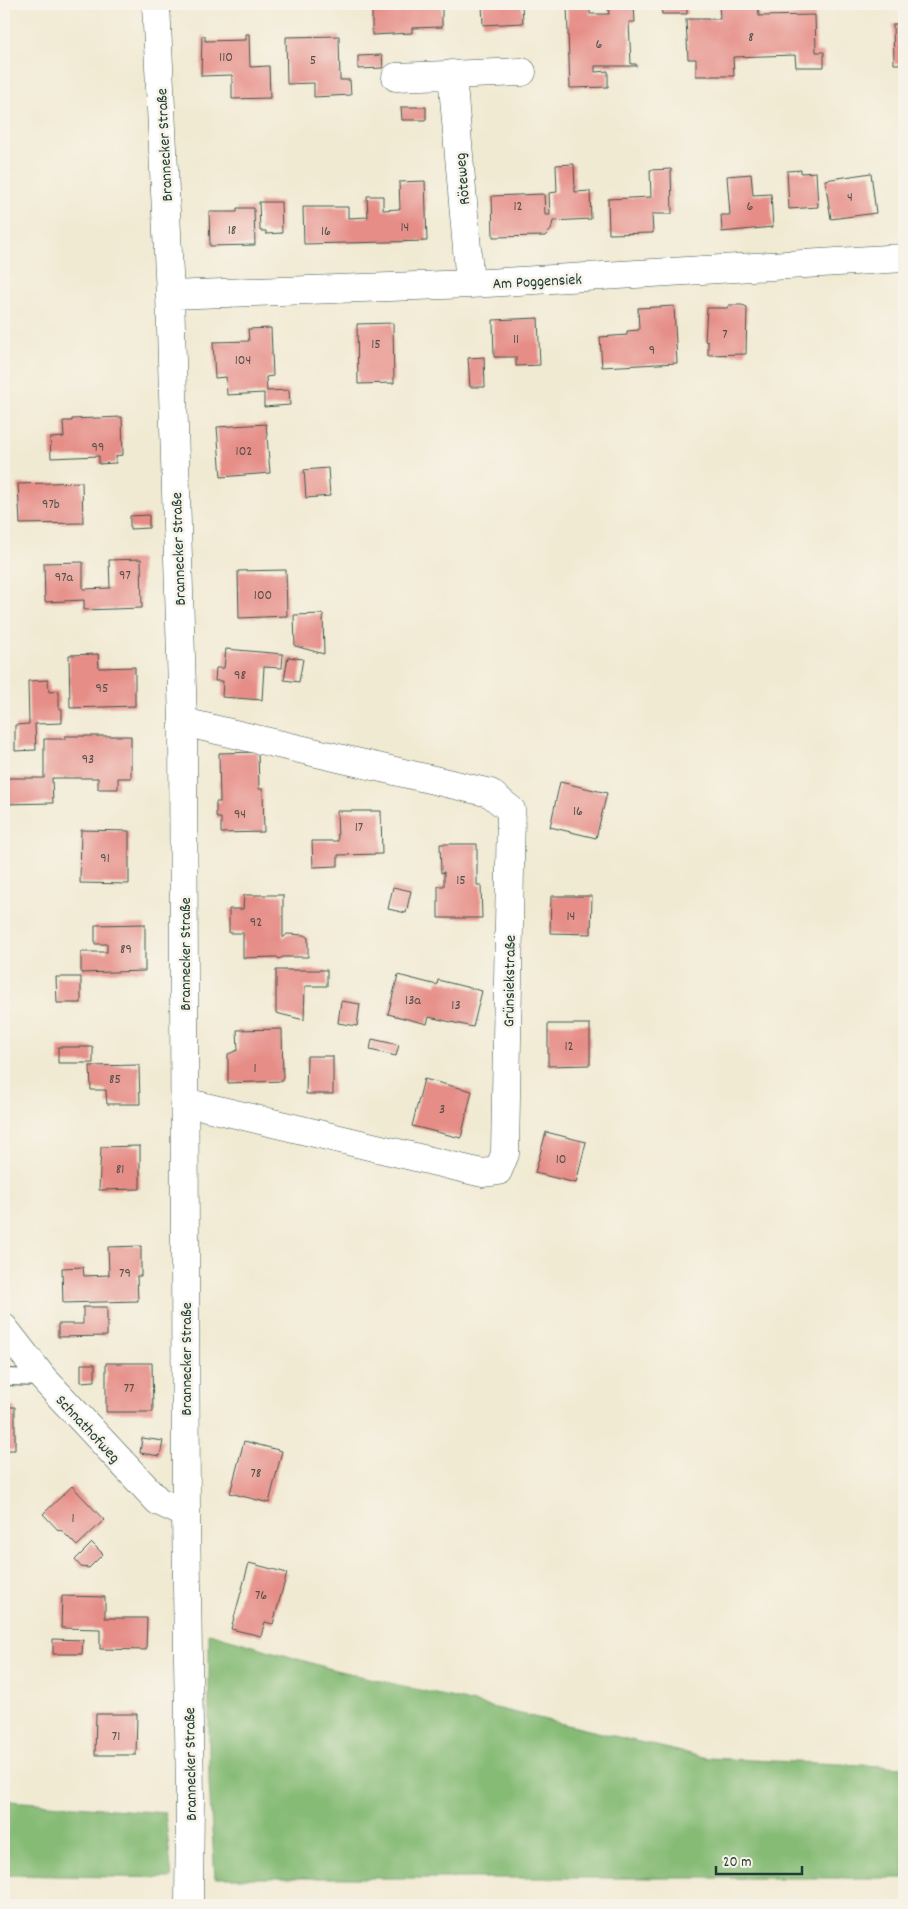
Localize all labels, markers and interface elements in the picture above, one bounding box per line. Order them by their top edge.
house number: 8 [748,28,754,48]
house number: 6 [596,35,603,55]
house number: 110 [219,48,233,68]
house number: 5 [310,51,316,71]
street label: Brannecker Straße [151,88,180,202]
street label: Röteweg [450,152,477,206]
house number: 4 [847,188,853,208]
house number: 12 [513,197,523,217]
house number: 6 [747,197,754,217]
house number: 14 [401,218,409,238]
house number: 18 [228,221,237,241]
house number: 16 [321,222,331,242]
street label: Am Poggensiek [492,269,582,296]
house number: 7 [722,325,728,345]
house number: 11 [513,330,519,350]
house number: 15 [371,335,381,355]
house number: 9 [649,341,655,361]
house number: 104 [235,351,251,371]
house number: 99 [92,438,104,458]
house number: 102 [236,442,252,462]
street label: Brannecker Straße [166,492,193,606]
house number: 97b [42,495,60,515]
house number: 97 [119,566,131,586]
house number: 97a [55,568,74,588]
house number: 100 [254,586,272,606]
house number: 98 [234,666,246,686]
house number: 95 [96,679,108,699]
house number: 93 [82,750,94,770]
house number: 16 [573,802,583,822]
house number: 94 [234,805,246,825]
house number: 17 [355,818,363,838]
house number: 91 [100,849,110,869]
house number: 15 [456,871,466,891]
street label: Brannecker Straße [175,897,198,1011]
house number: 14 [567,907,575,927]
house number: 92 [250,913,262,933]
street label: Grünsiekstraße [498,935,523,1027]
house number: 89 [120,940,132,960]
house number: 13a [405,991,421,1011]
house number: 13 [451,996,461,1016]
house number: 12 [564,1037,574,1057]
house number: 1 [253,1059,257,1079]
house number: 85 [109,1070,121,1090]
house number: 3 [439,1100,445,1120]
house number: 10 [556,1150,566,1170]
house number: 81 [116,1160,124,1180]
house number: 79 [119,1264,131,1284]
street label: Brannecker Straße [176,1302,199,1416]
house number: 77 [124,1379,134,1399]
street label: Schnathofweg [49,1390,125,1469]
house number: 78 [251,1464,262,1484]
house number: 1 [71,1509,75,1529]
house number: 76 [255,1586,267,1606]
street label: Brannecker Straße [179,1707,204,1821]
house number: 71 [112,1727,120,1747]
scale bar [716,1844,802,1876]
text: 20 m [723,1852,751,1874]

